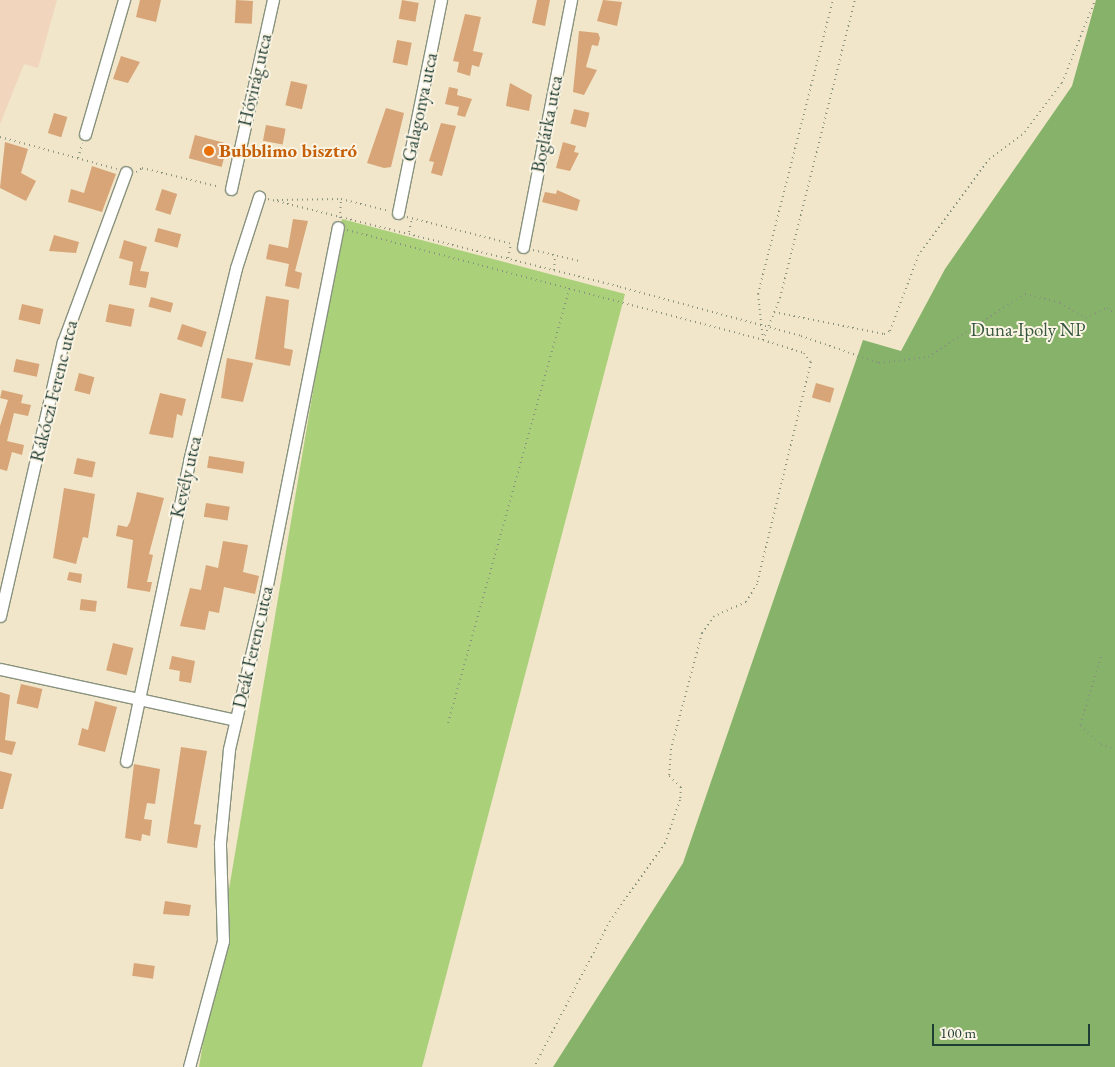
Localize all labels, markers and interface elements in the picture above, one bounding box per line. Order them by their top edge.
street label: Hóvirág utca [233,31,277,129]
street label: Galagonya utca [397,50,443,164]
street label: Boglárka utca [526,73,568,175]
place label: Bubblimo bisztró [219,140,357,162]
marker: Bubblimo bisztró [203,145,215,157]
street label: Rákóczi Ferenc utca [25,318,83,464]
park label: Duna-Ipoly NP [971,319,1085,341]
street label: Kevély utca [166,434,206,520]
street label: Deák Ferenc utca [228,584,278,710]
scale bar [935,1014,1092,1046]
text: 100 m [940,1023,976,1042]

